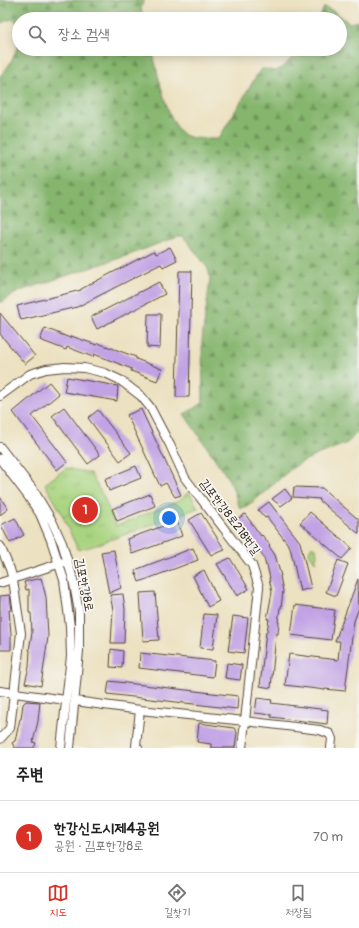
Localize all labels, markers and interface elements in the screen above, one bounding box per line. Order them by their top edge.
search box [12,12,347,56]
icon: search [26,23,48,45]
text: 장소 검색 [58,25,110,44]
street label: 김포한강8로218번길 [197,476,264,558]
pin: 1 [72,495,98,525]
your location [159,508,179,528]
street label: 김포한강8로 [71,557,97,613]
text: 주변 [16,764,43,785]
text: 한강신도시제4공원 [54,819,159,838]
text: 1 [26,829,32,845]
text: 70 m [313,829,343,845]
text: 공원 · 김포한강8로 [54,838,144,854]
tab: 지도 [47,882,69,920]
tab: 길찾기 [164,882,191,920]
tab: 저장됨 [285,882,312,920]

